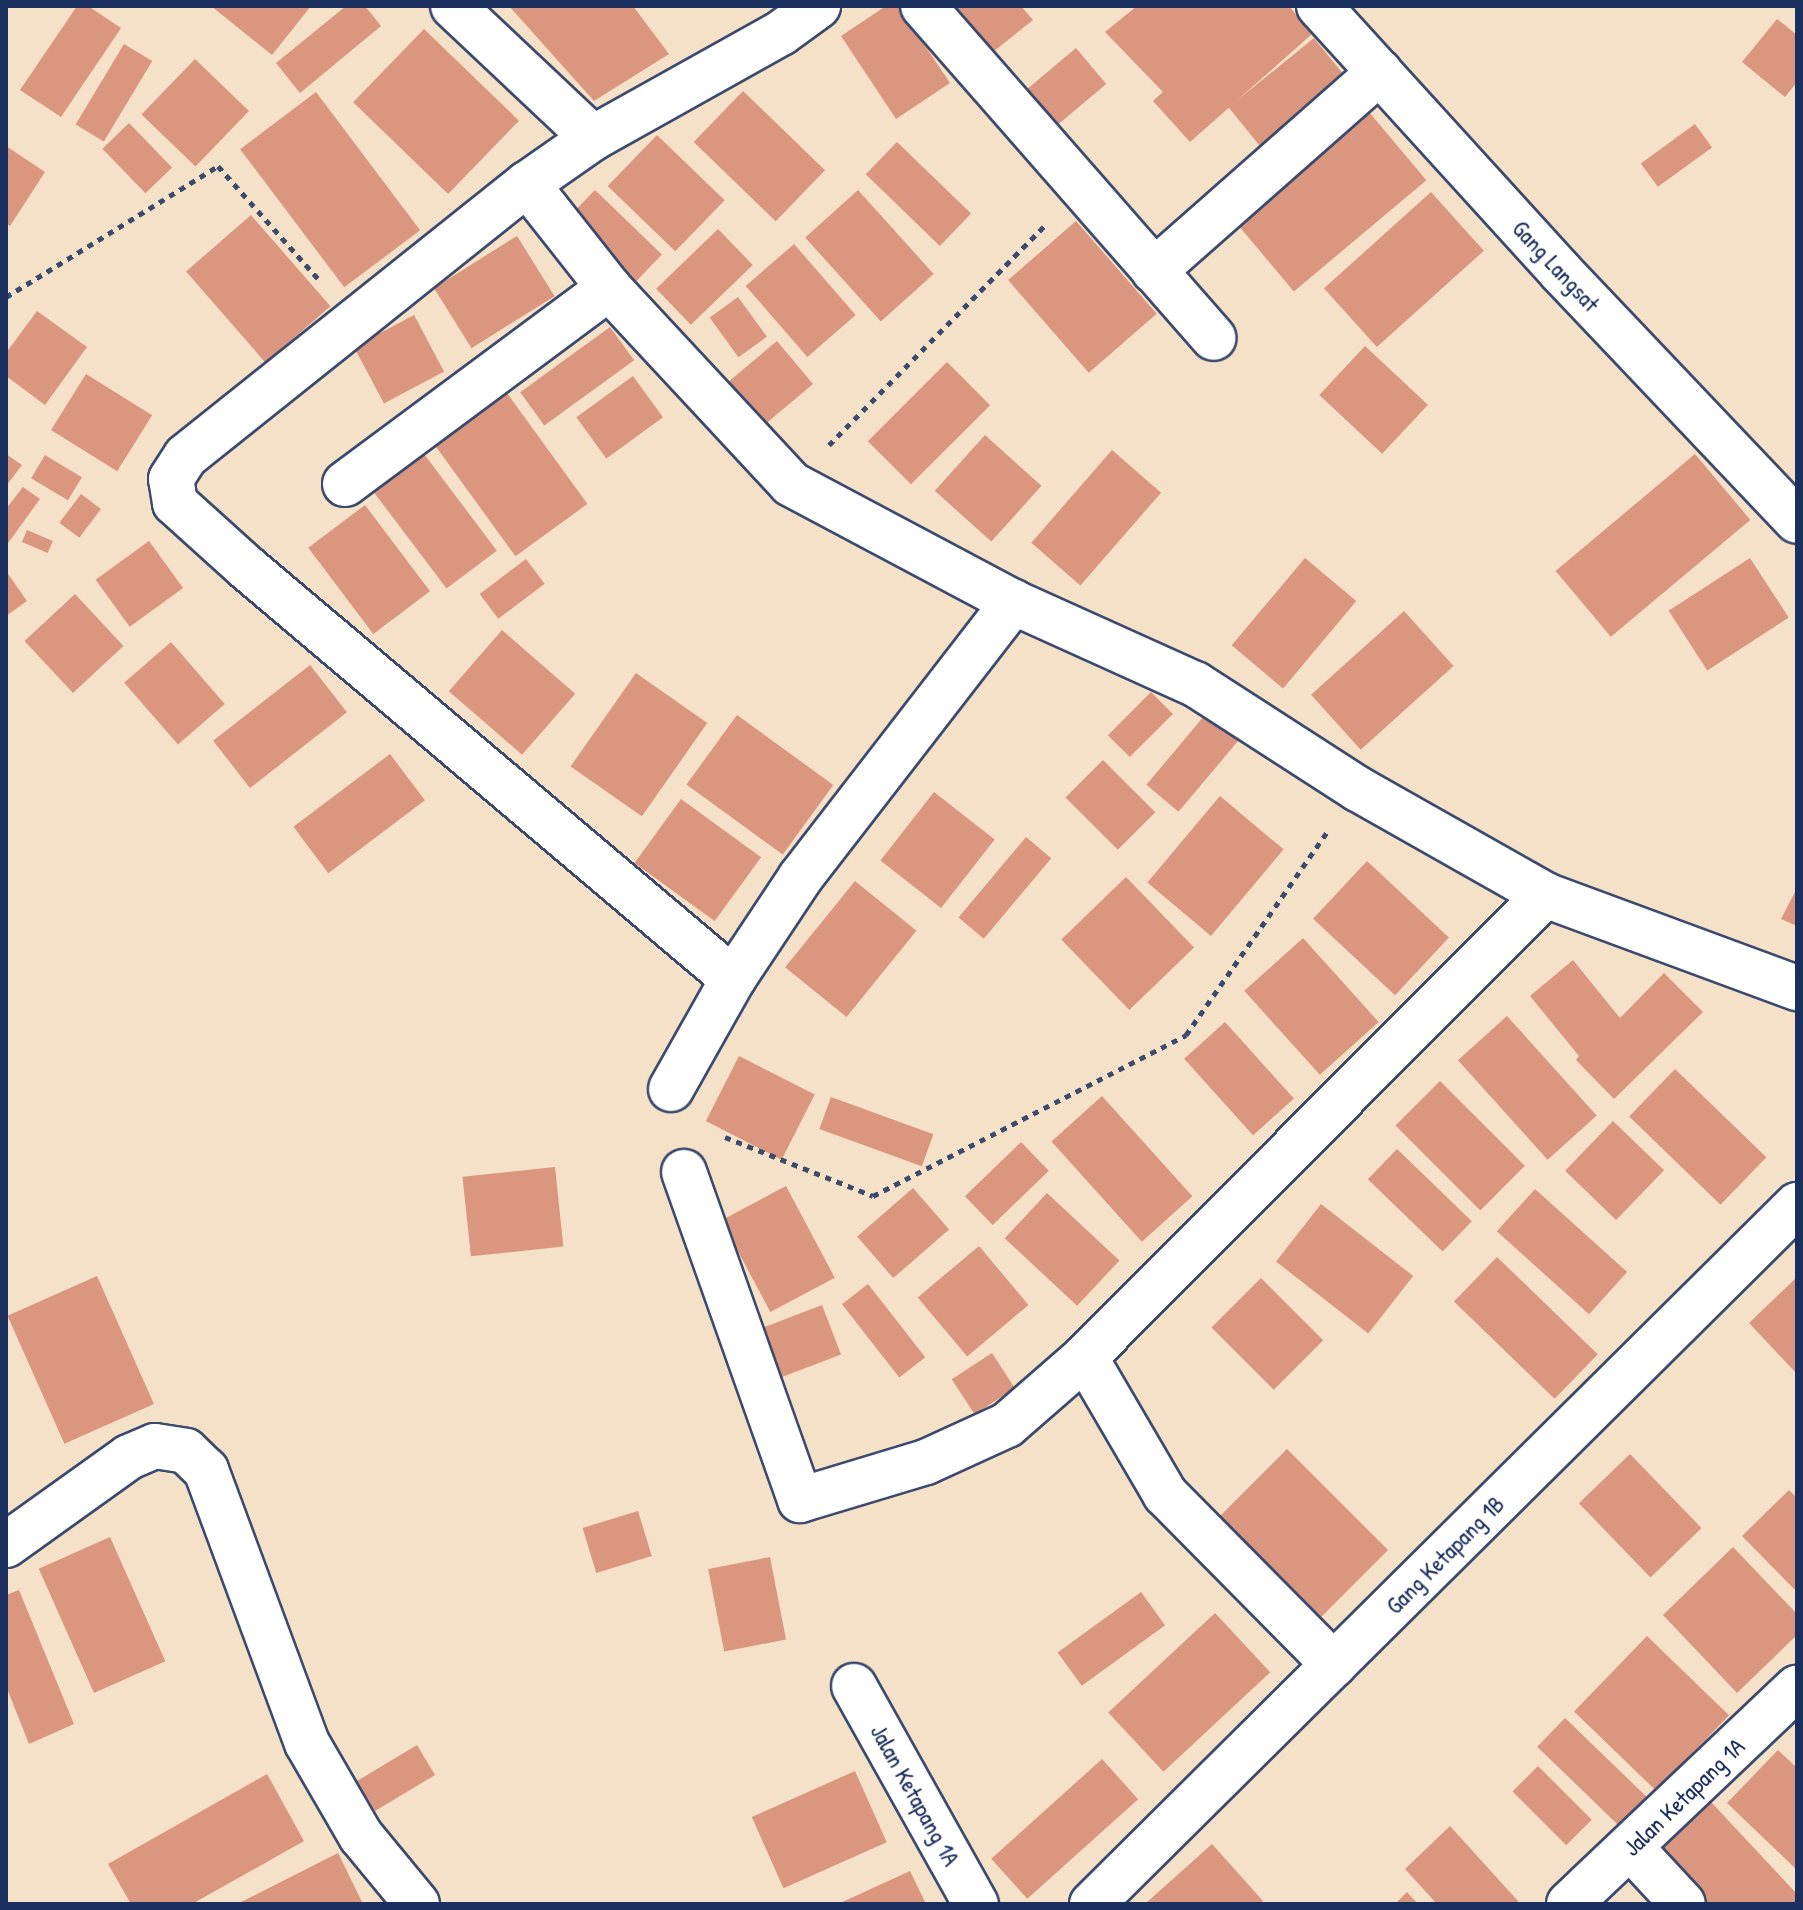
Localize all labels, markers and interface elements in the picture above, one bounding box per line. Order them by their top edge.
street label: Gang Langsat [1506,214,1606,318]
street label: Gang Ketapang 1B [1380,1490,1510,1620]
street label: Jalan Ketapang 1A [864,1719,966,1871]
street label: Jalan Ketapang 1A [1617,1732,1751,1862]

